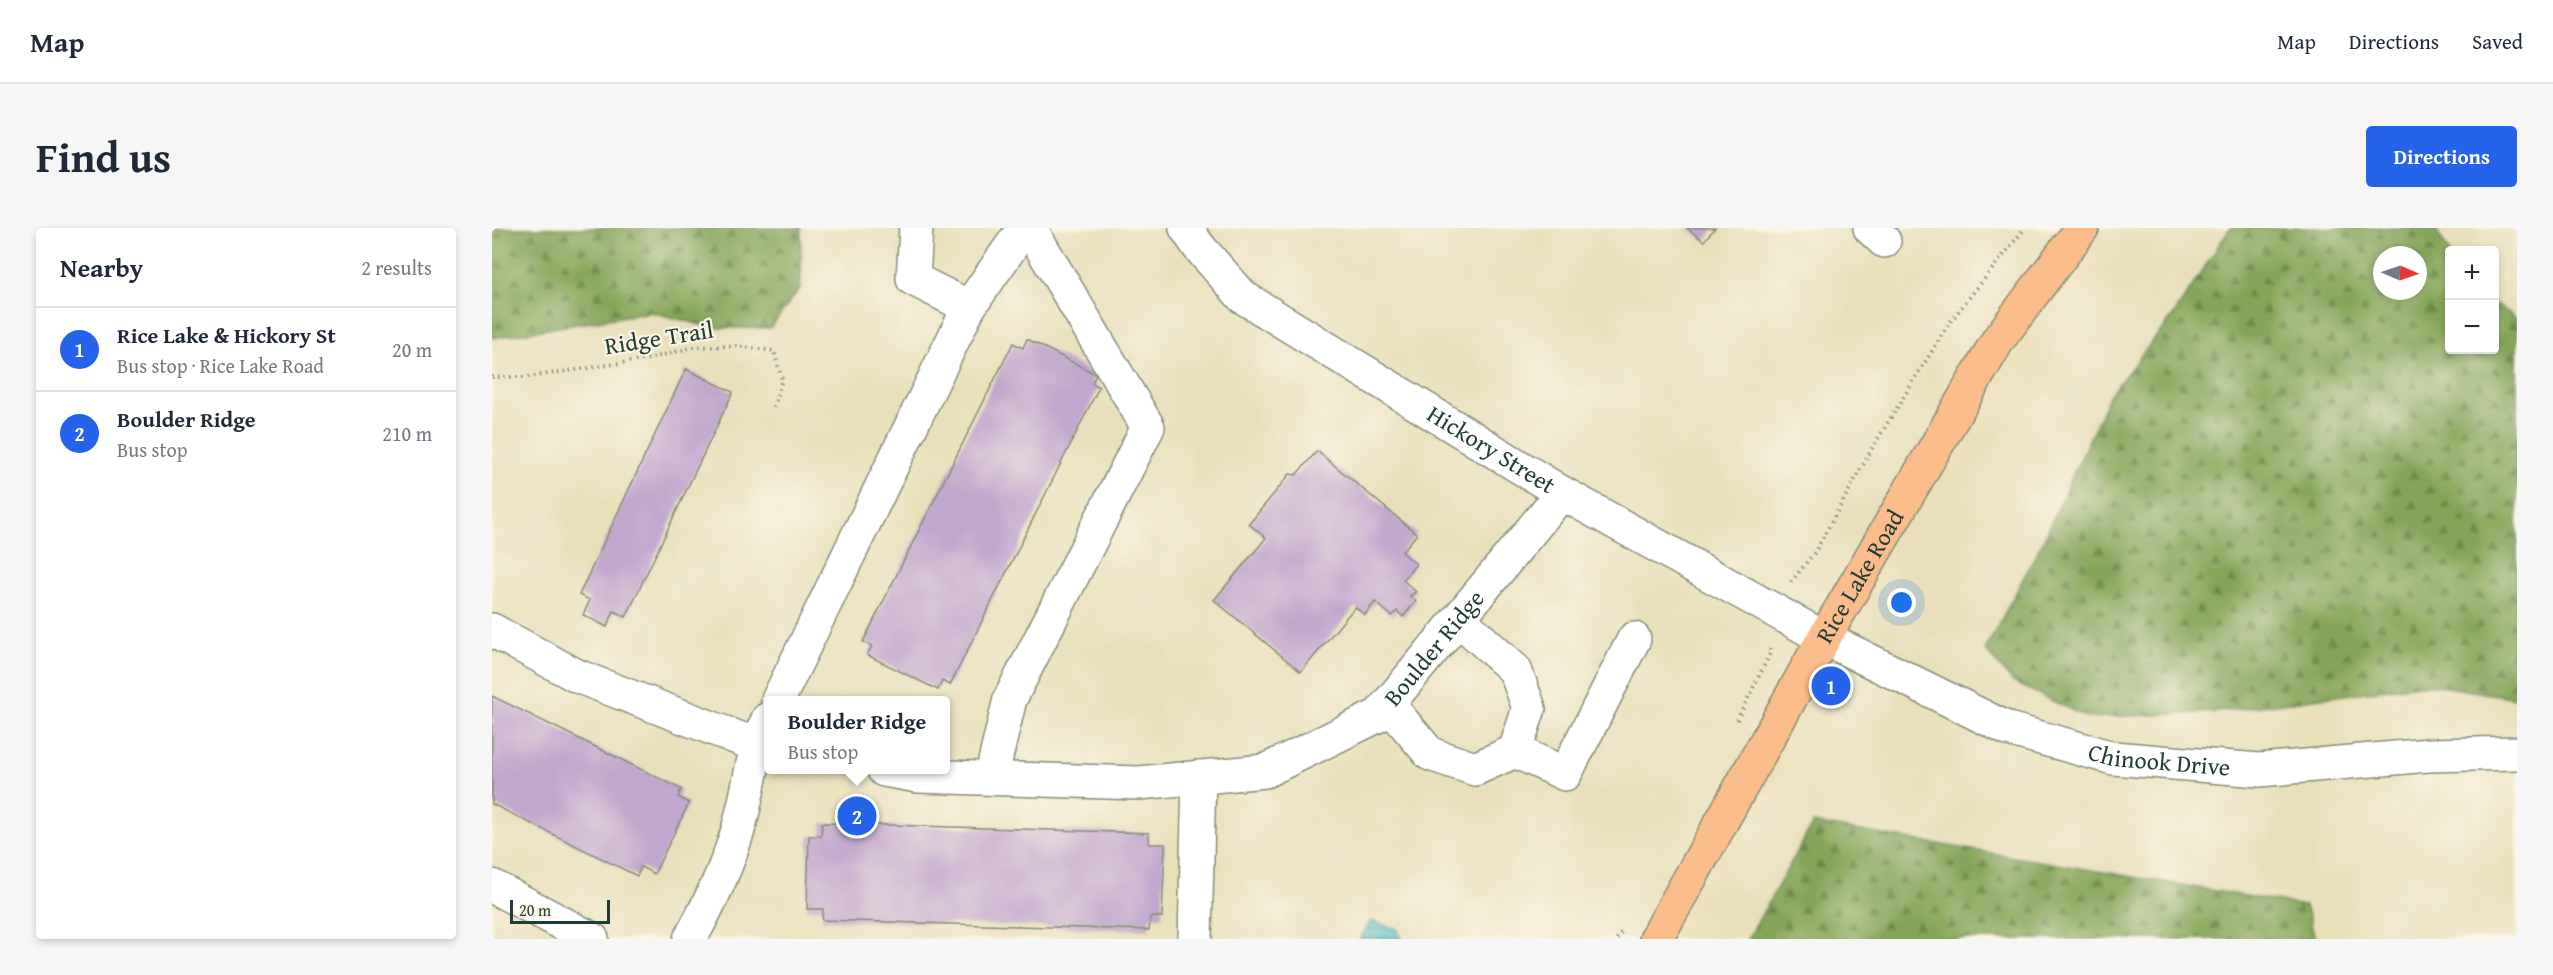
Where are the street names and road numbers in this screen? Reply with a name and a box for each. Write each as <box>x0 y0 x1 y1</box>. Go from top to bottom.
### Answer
street label: Ridge Trail <box>602 312 716 363</box>
street label: Hickory Street <box>1421 396 1563 502</box>
street label: Rice Lake Road <box>1807 503 1912 649</box>
street label: Boulder Ridge <box>1375 582 1492 713</box>
street label: Chinook Drive <box>2084 734 2232 785</box>

